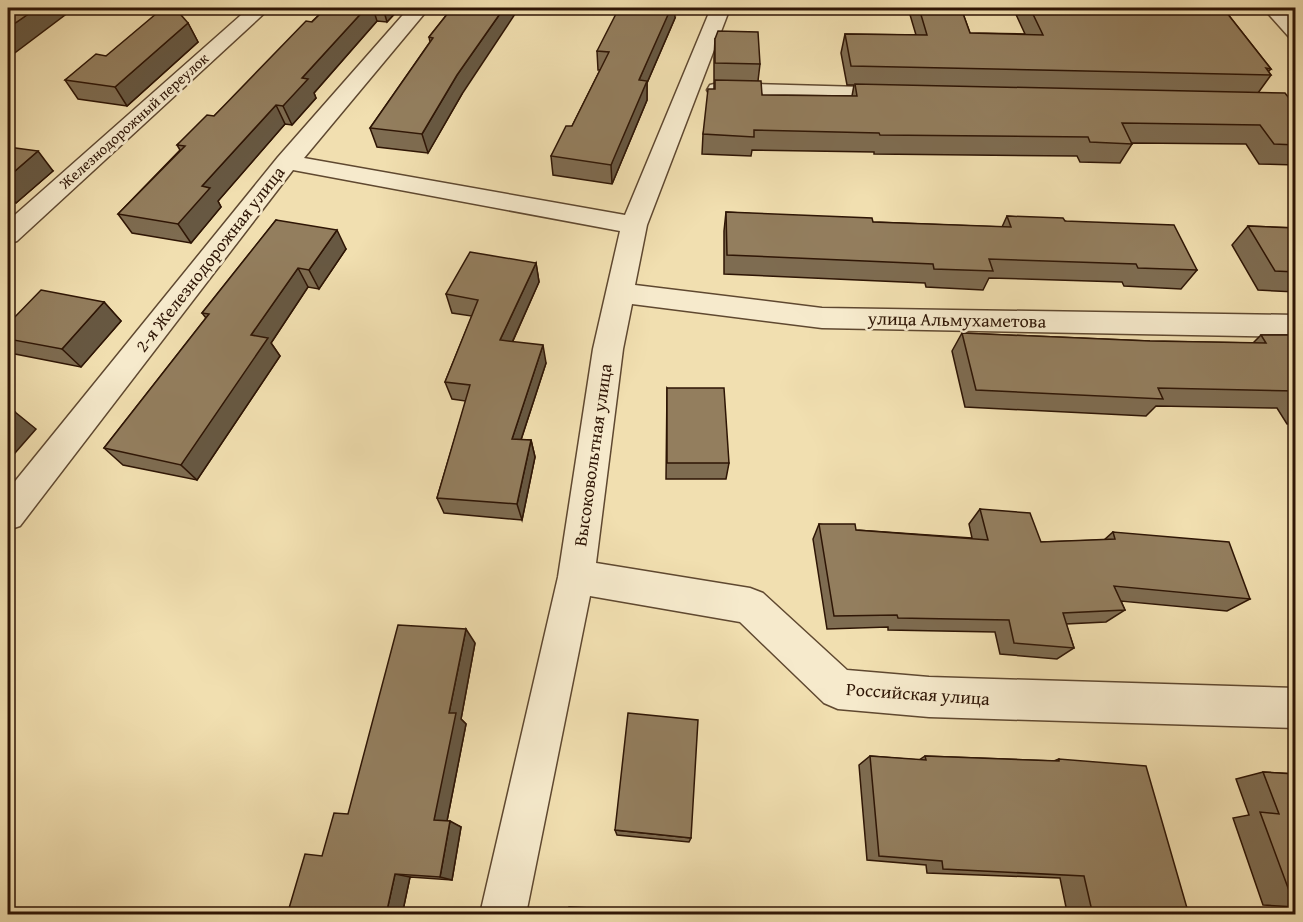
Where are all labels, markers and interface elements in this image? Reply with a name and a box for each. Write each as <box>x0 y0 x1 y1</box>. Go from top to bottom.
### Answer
street label: Железнодорожный переулок <box>54 48 213 194</box>
street label: 2-я Железнодорожная улица <box>128 159 291 358</box>
street label: улица Альмухаметова <box>867 304 1047 335</box>
street label: Высоковольтная улица <box>566 361 619 548</box>
street label: Российская улица <box>845 675 991 712</box>

